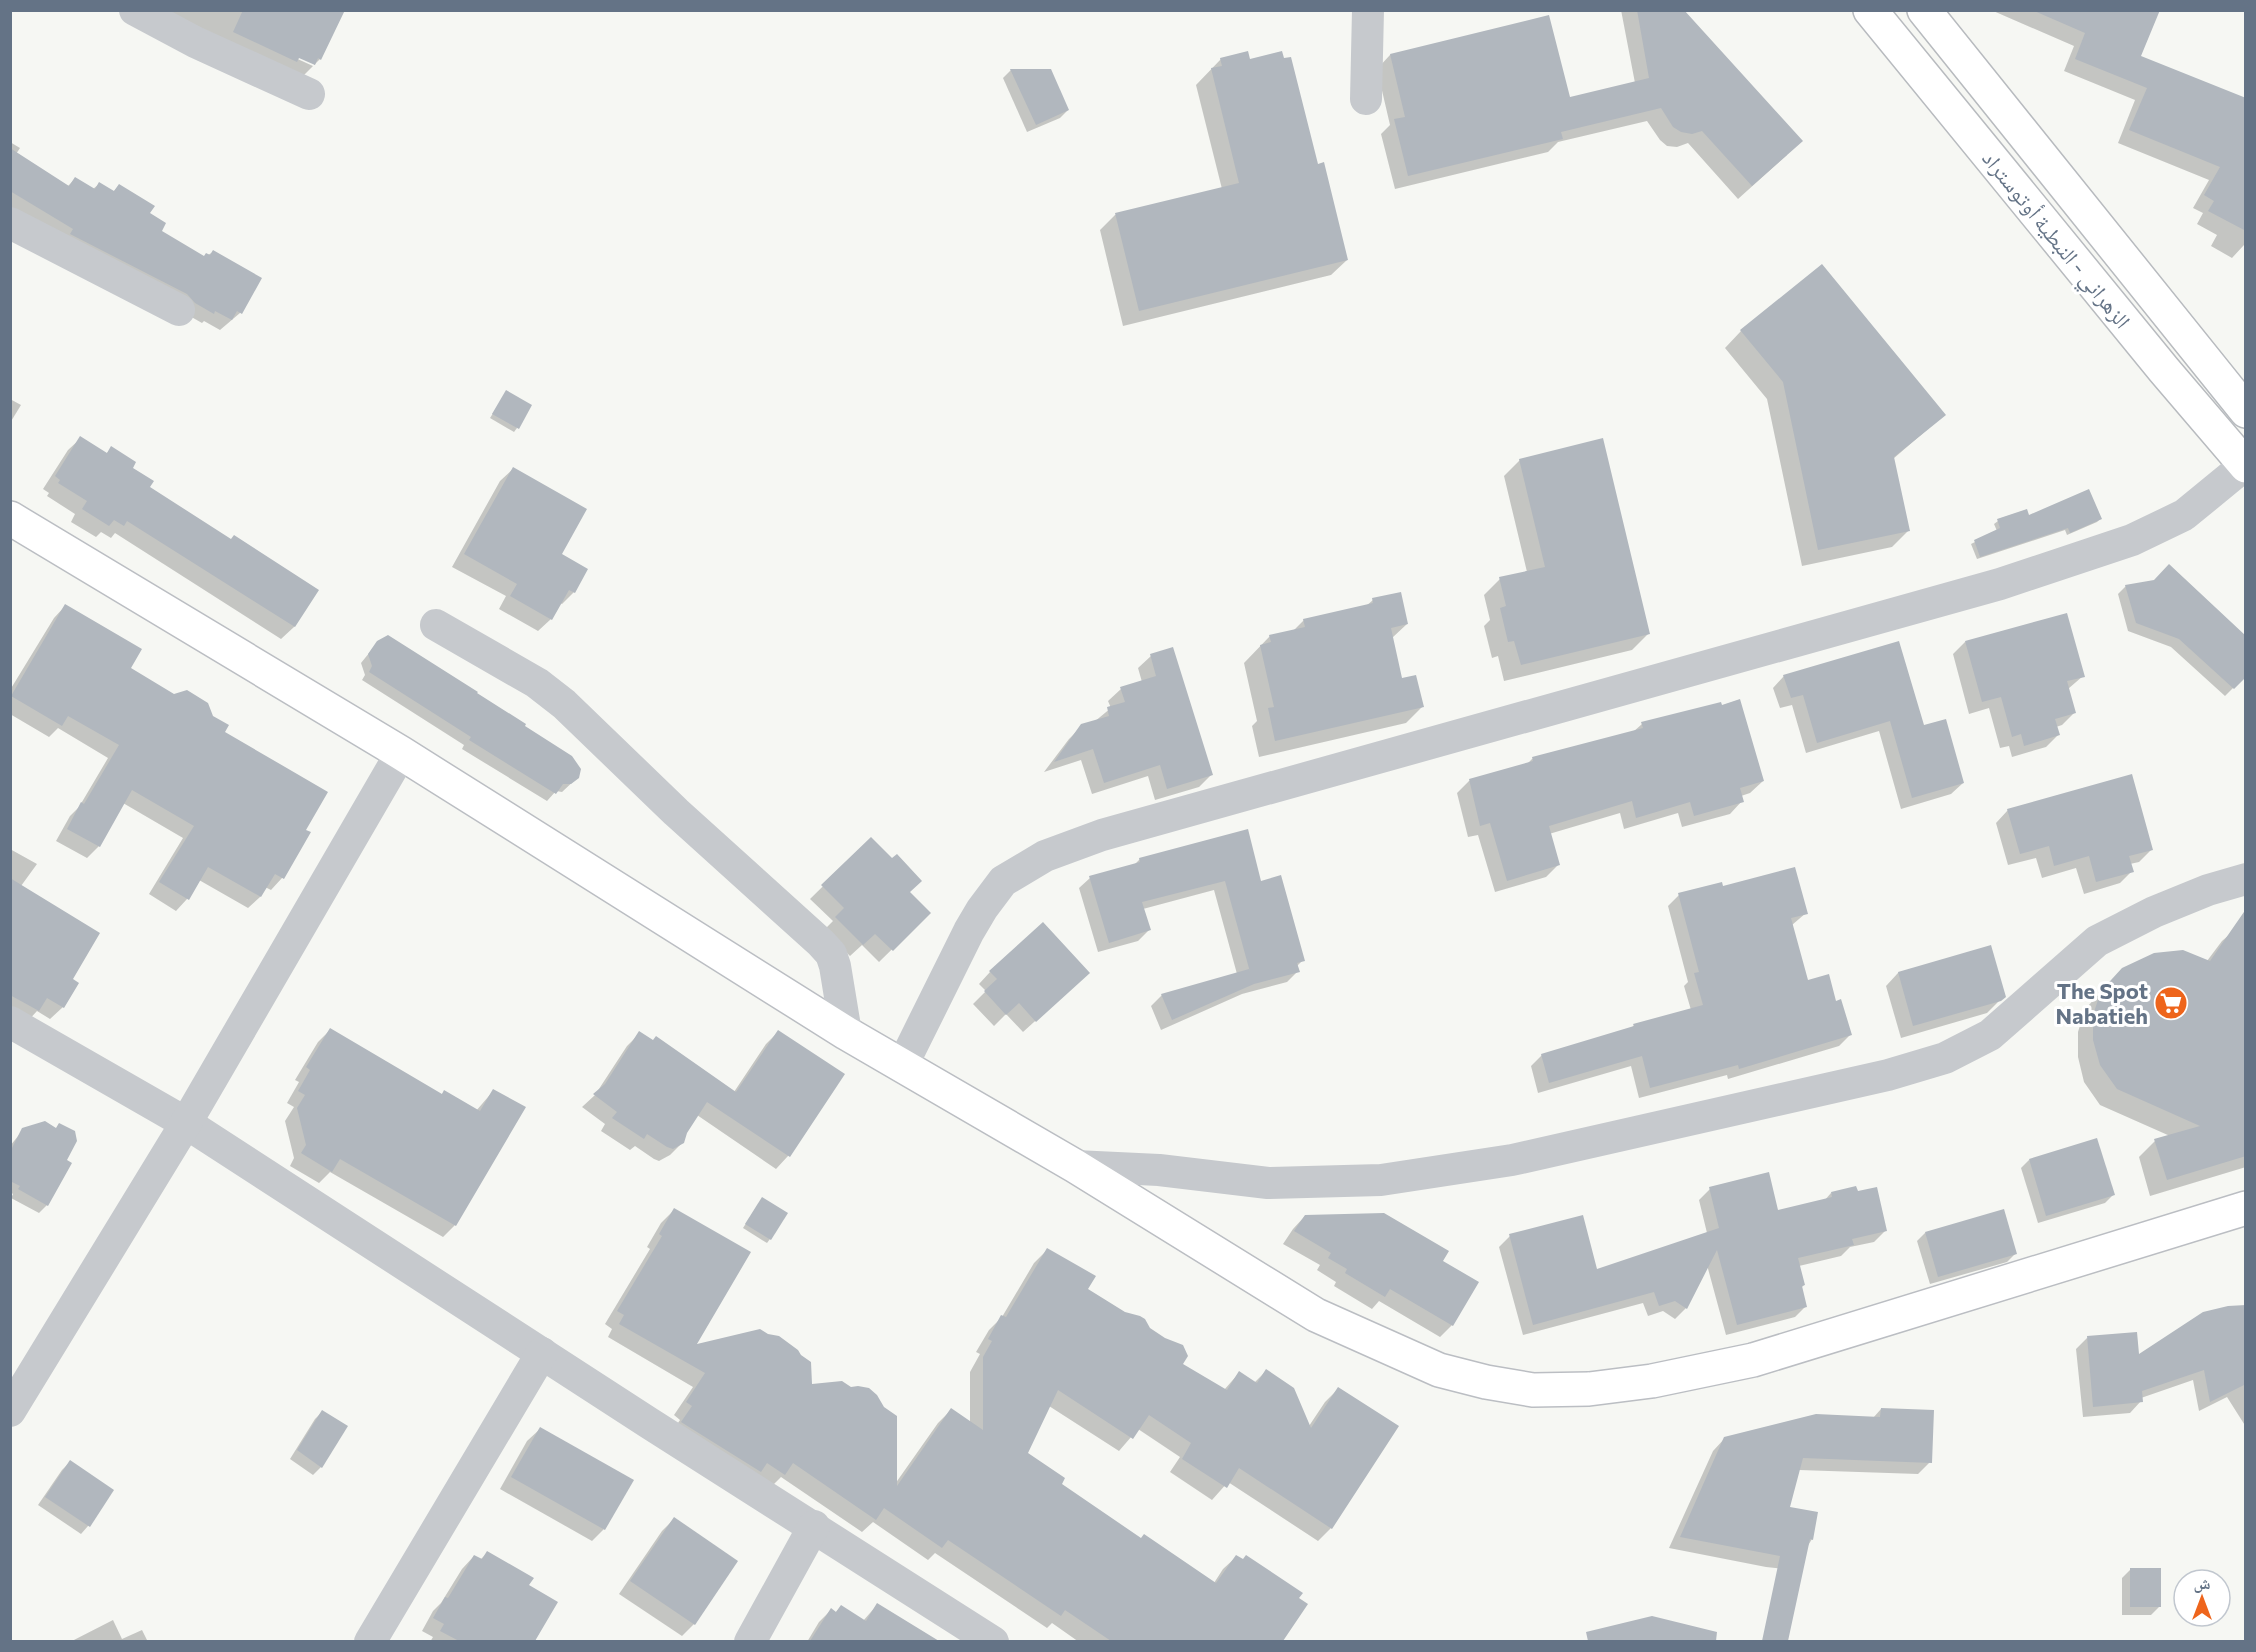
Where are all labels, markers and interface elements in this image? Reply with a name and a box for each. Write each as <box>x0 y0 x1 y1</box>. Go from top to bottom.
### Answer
street label: الزهراني - النبطية أوتوستراد <box>1974 145 2137 336</box>
place label: The Spot Nabatieh <box>2056 977 2148 1029</box>
supermarket icon: The Spot Nabatieh <box>2153 985 2189 1021</box>
north arrow <box>2172 1568 2232 1628</box>
text: ش <box>2194 1573 2211 1593</box>

